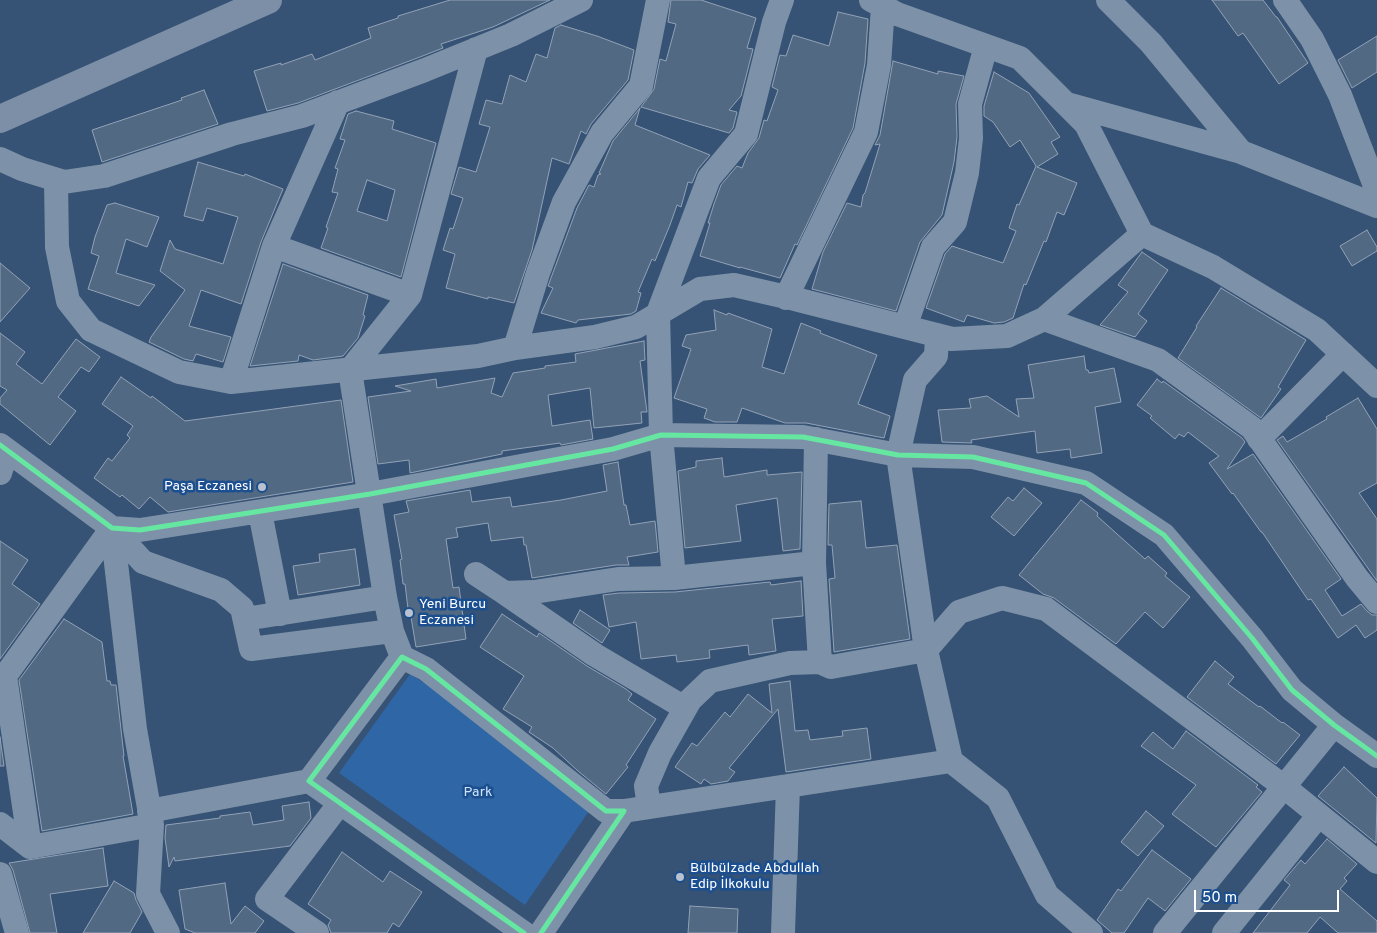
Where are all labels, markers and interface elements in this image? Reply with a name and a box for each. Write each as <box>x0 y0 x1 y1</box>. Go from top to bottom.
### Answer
place label: Paşa Eczanesi <box>164 479 252 495</box>
marker: Paşa Eczanesi <box>256 481 268 493</box>
place label: Yeni Burcu Eczanesi <box>419 597 486 630</box>
marker: Yeni Burcu Eczanesi <box>403 607 415 619</box>
park label: Park <box>464 785 492 801</box>
place label: Bülbülzade Abdullah Edip İlkokulu <box>690 861 819 894</box>
marker: Bülbülzade Abdullah Edip İlkokulu <box>674 871 686 883</box>
scale bar <box>1197 880 1342 912</box>
text: 50 m <box>1202 889 1237 908</box>

